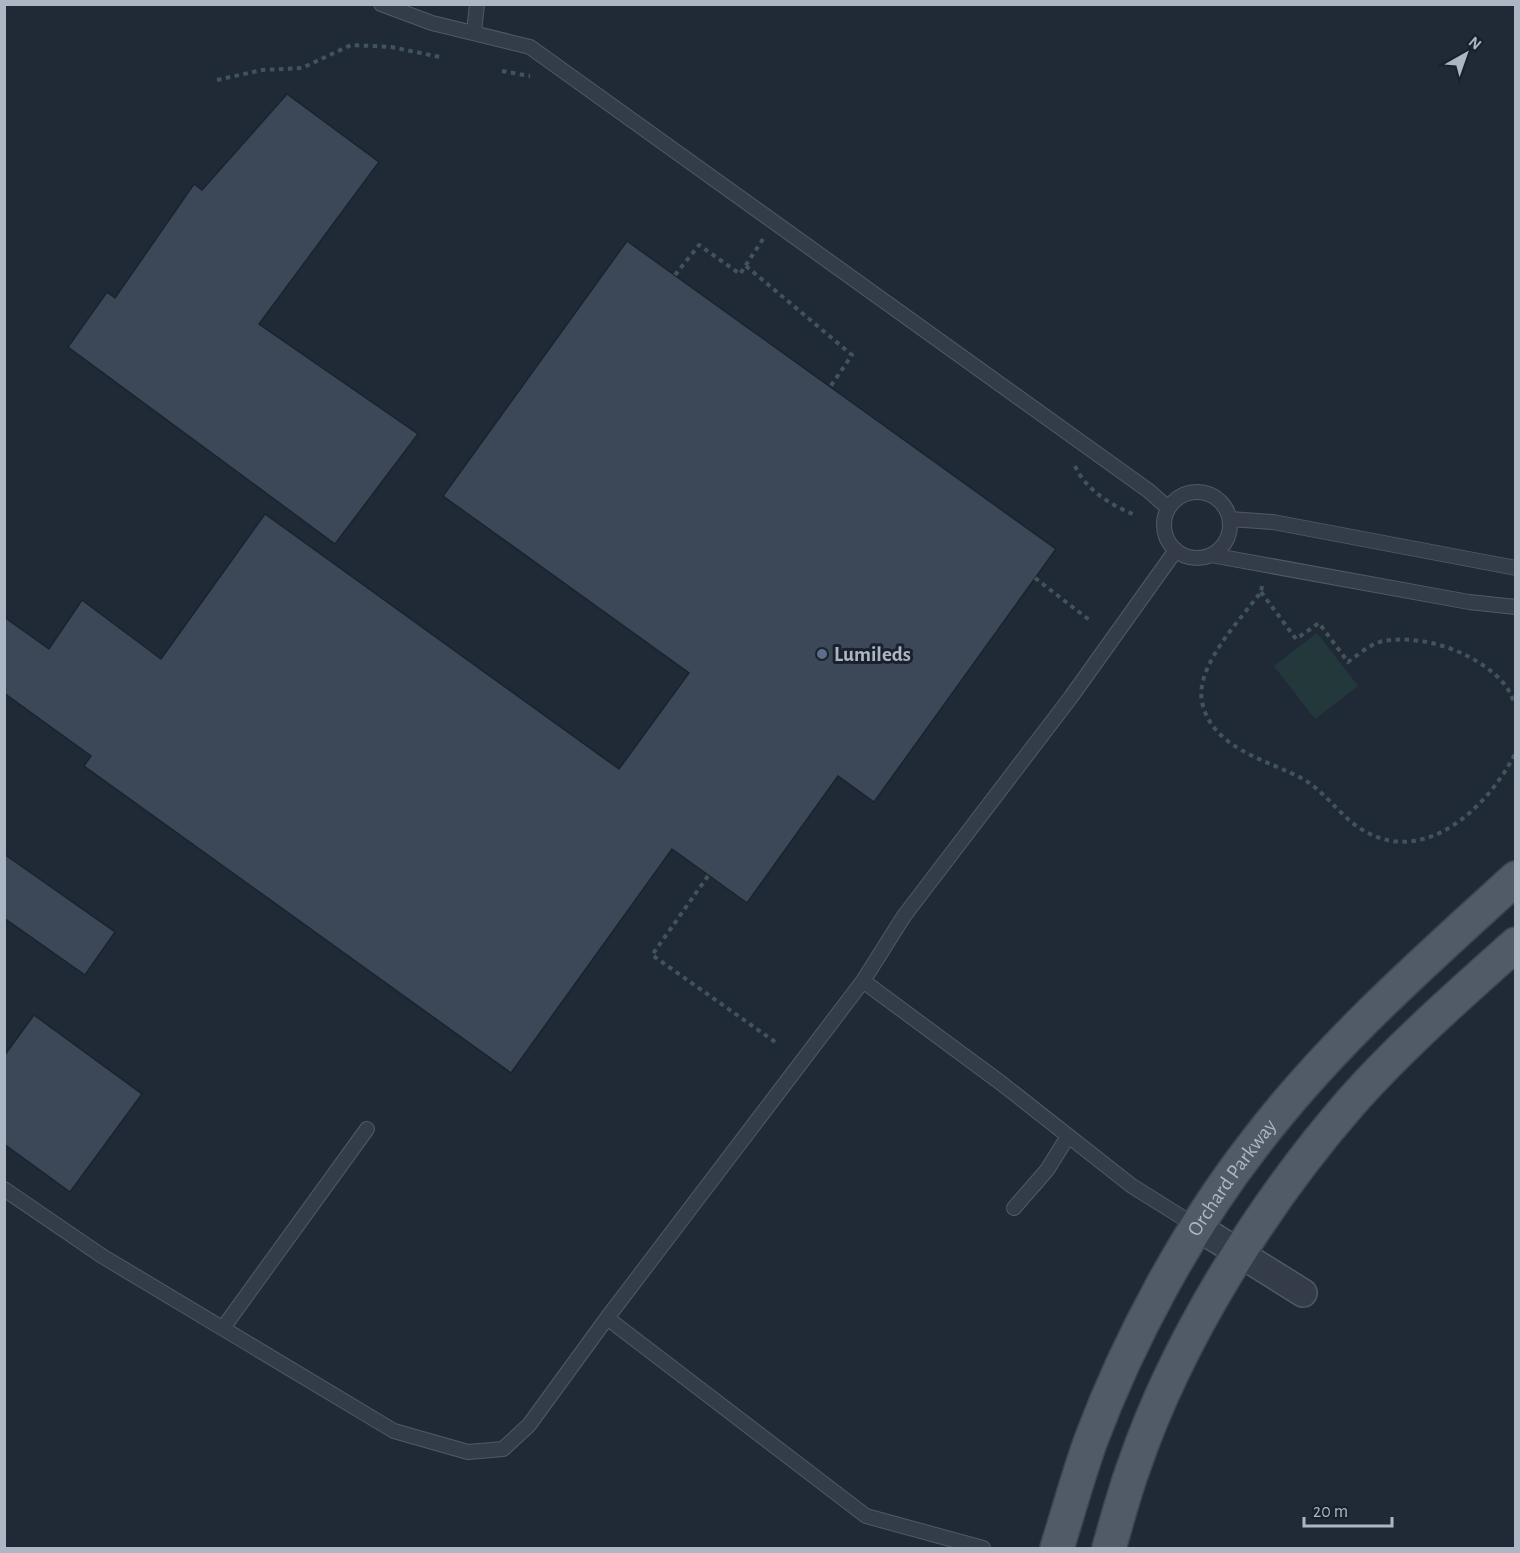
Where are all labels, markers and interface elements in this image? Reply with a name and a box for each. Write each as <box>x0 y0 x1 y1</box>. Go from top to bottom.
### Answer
north arrow <box>1436 24 1496 84</box>
text: N <box>1466 34 1484 53</box>
place label: Lumileds <box>834 644 911 665</box>
marker: Lumileds <box>815 647 829 661</box>
street label: Orchard Parkway <box>1184 1115 1281 1240</box>
scale bar <box>1304 1490 1392 1528</box>
text: 20 m <box>1313 1503 1348 1521</box>

